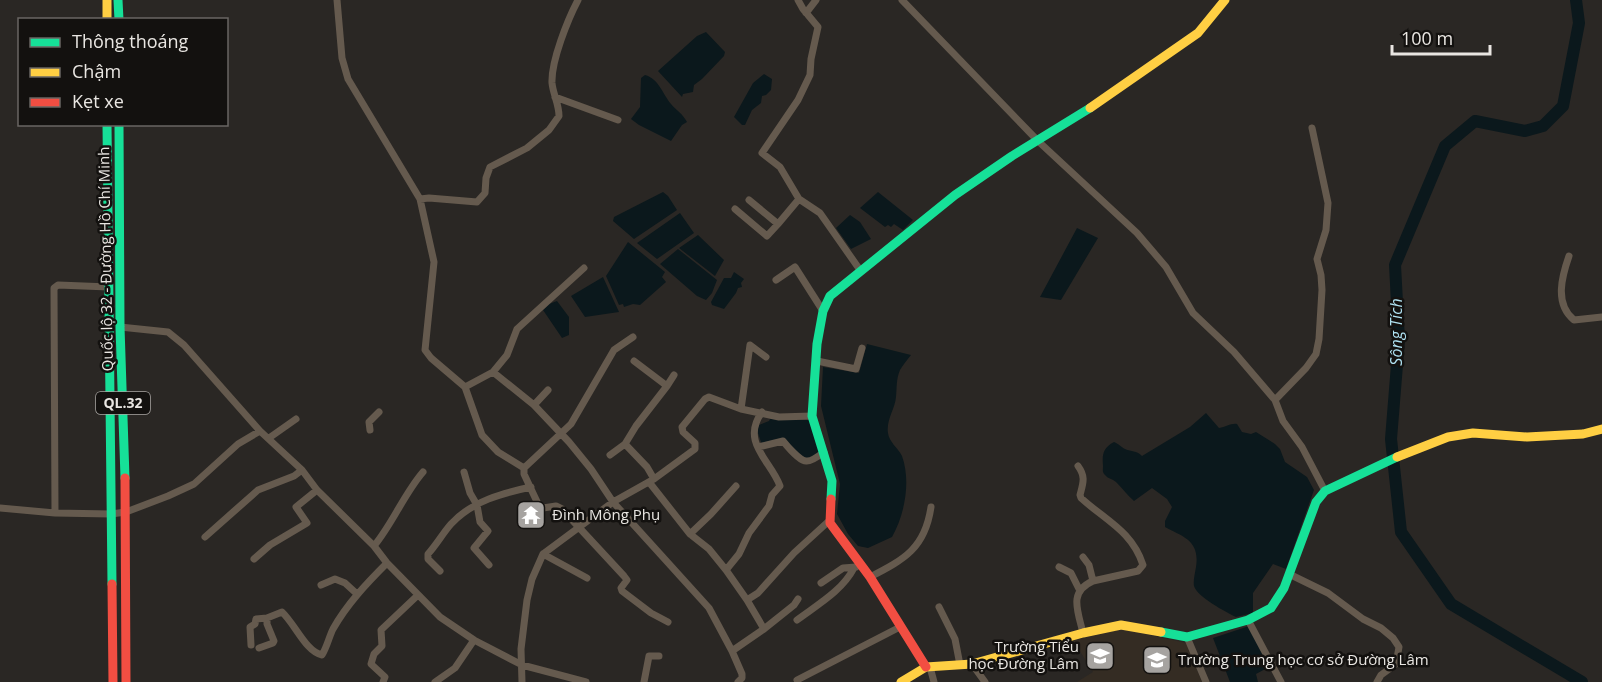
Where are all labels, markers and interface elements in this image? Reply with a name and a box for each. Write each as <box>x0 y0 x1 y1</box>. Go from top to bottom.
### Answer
legend <box>18 18 228 126</box>
scale bar <box>1392 18 1490 56</box>
text: 100 m <box>1401 26 1453 50</box>
text: Thông thoáng <box>72 29 189 53</box>
text: Chậm <box>72 59 121 83</box>
text: Kẹt xe <box>72 89 124 113</box>
street label: Quốc lộ 32 - Đường Hồ Chí Minh <box>93 147 117 372</box>
water label: Sông Tích <box>1385 298 1407 366</box>
road number: QL.32 <box>96 392 150 414</box>
temple icon: Đình Mông Phụ <box>515 499 547 531</box>
place label: Đình Mông Phụ <box>552 504 660 524</box>
place label: Trường Tiểu học Đường Lâm <box>968 636 1079 673</box>
school or university icon: Trường Tiểu học Đường Lâm <box>1084 640 1116 672</box>
school or university icon: Trường Trung học cơ sở Đường Lâm <box>1141 644 1173 676</box>
place label: Trường Trung học cơ sở Đường Lâm <box>1178 649 1429 669</box>

